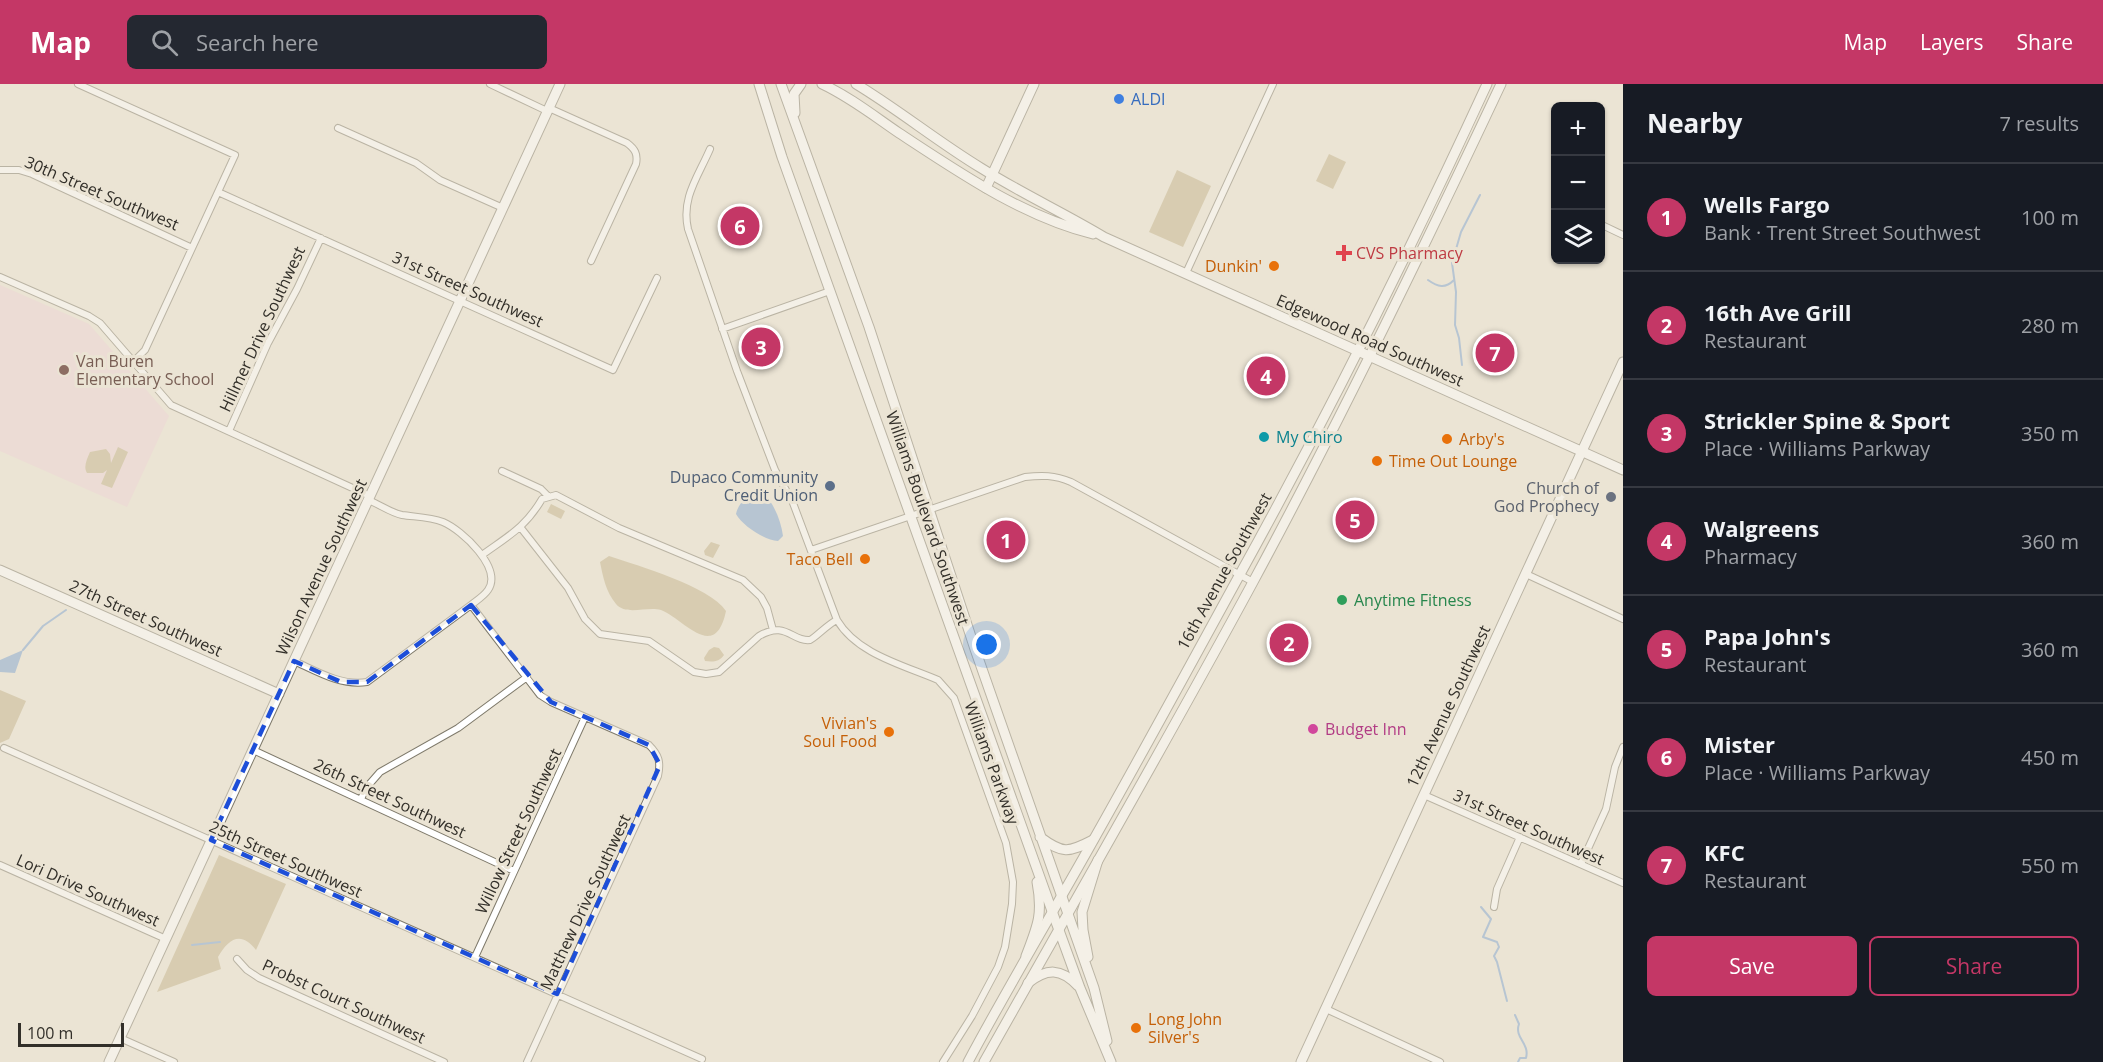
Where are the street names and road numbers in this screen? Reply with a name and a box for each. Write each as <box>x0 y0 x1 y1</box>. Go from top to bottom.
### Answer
street label: 30th Street Southwest <box>22 151 183 236</box>
street label: Hillmer Drive Southwest <box>214 242 310 415</box>
street label: 31st Street Southwest <box>389 246 547 332</box>
street label: Edgewood Road Southwest <box>1273 289 1467 391</box>
street label: Williams Boulevard Southwest <box>881 408 975 628</box>
street label: Wilson Avenue Southwest <box>270 475 372 659</box>
street label: 16th Avenue Southwest <box>1172 488 1276 653</box>
street label: 27th Street Southwest <box>66 574 226 662</box>
street label: 12th Avenue Southwest <box>1401 621 1495 791</box>
street label: Williams Parkway <box>960 699 1025 828</box>
street label: Willow Street Southwest <box>470 744 566 917</box>
street label: 26th Street Southwest <box>310 753 470 843</box>
street label: 31st Street Southwest <box>1450 784 1608 870</box>
street label: Matthew Drive Southwest <box>535 810 636 994</box>
street label: 25th Street Southwest <box>206 815 366 903</box>
street label: Lori Drive Southwest <box>13 849 163 932</box>
street label: Probst Court Southwest <box>259 954 429 1049</box>

